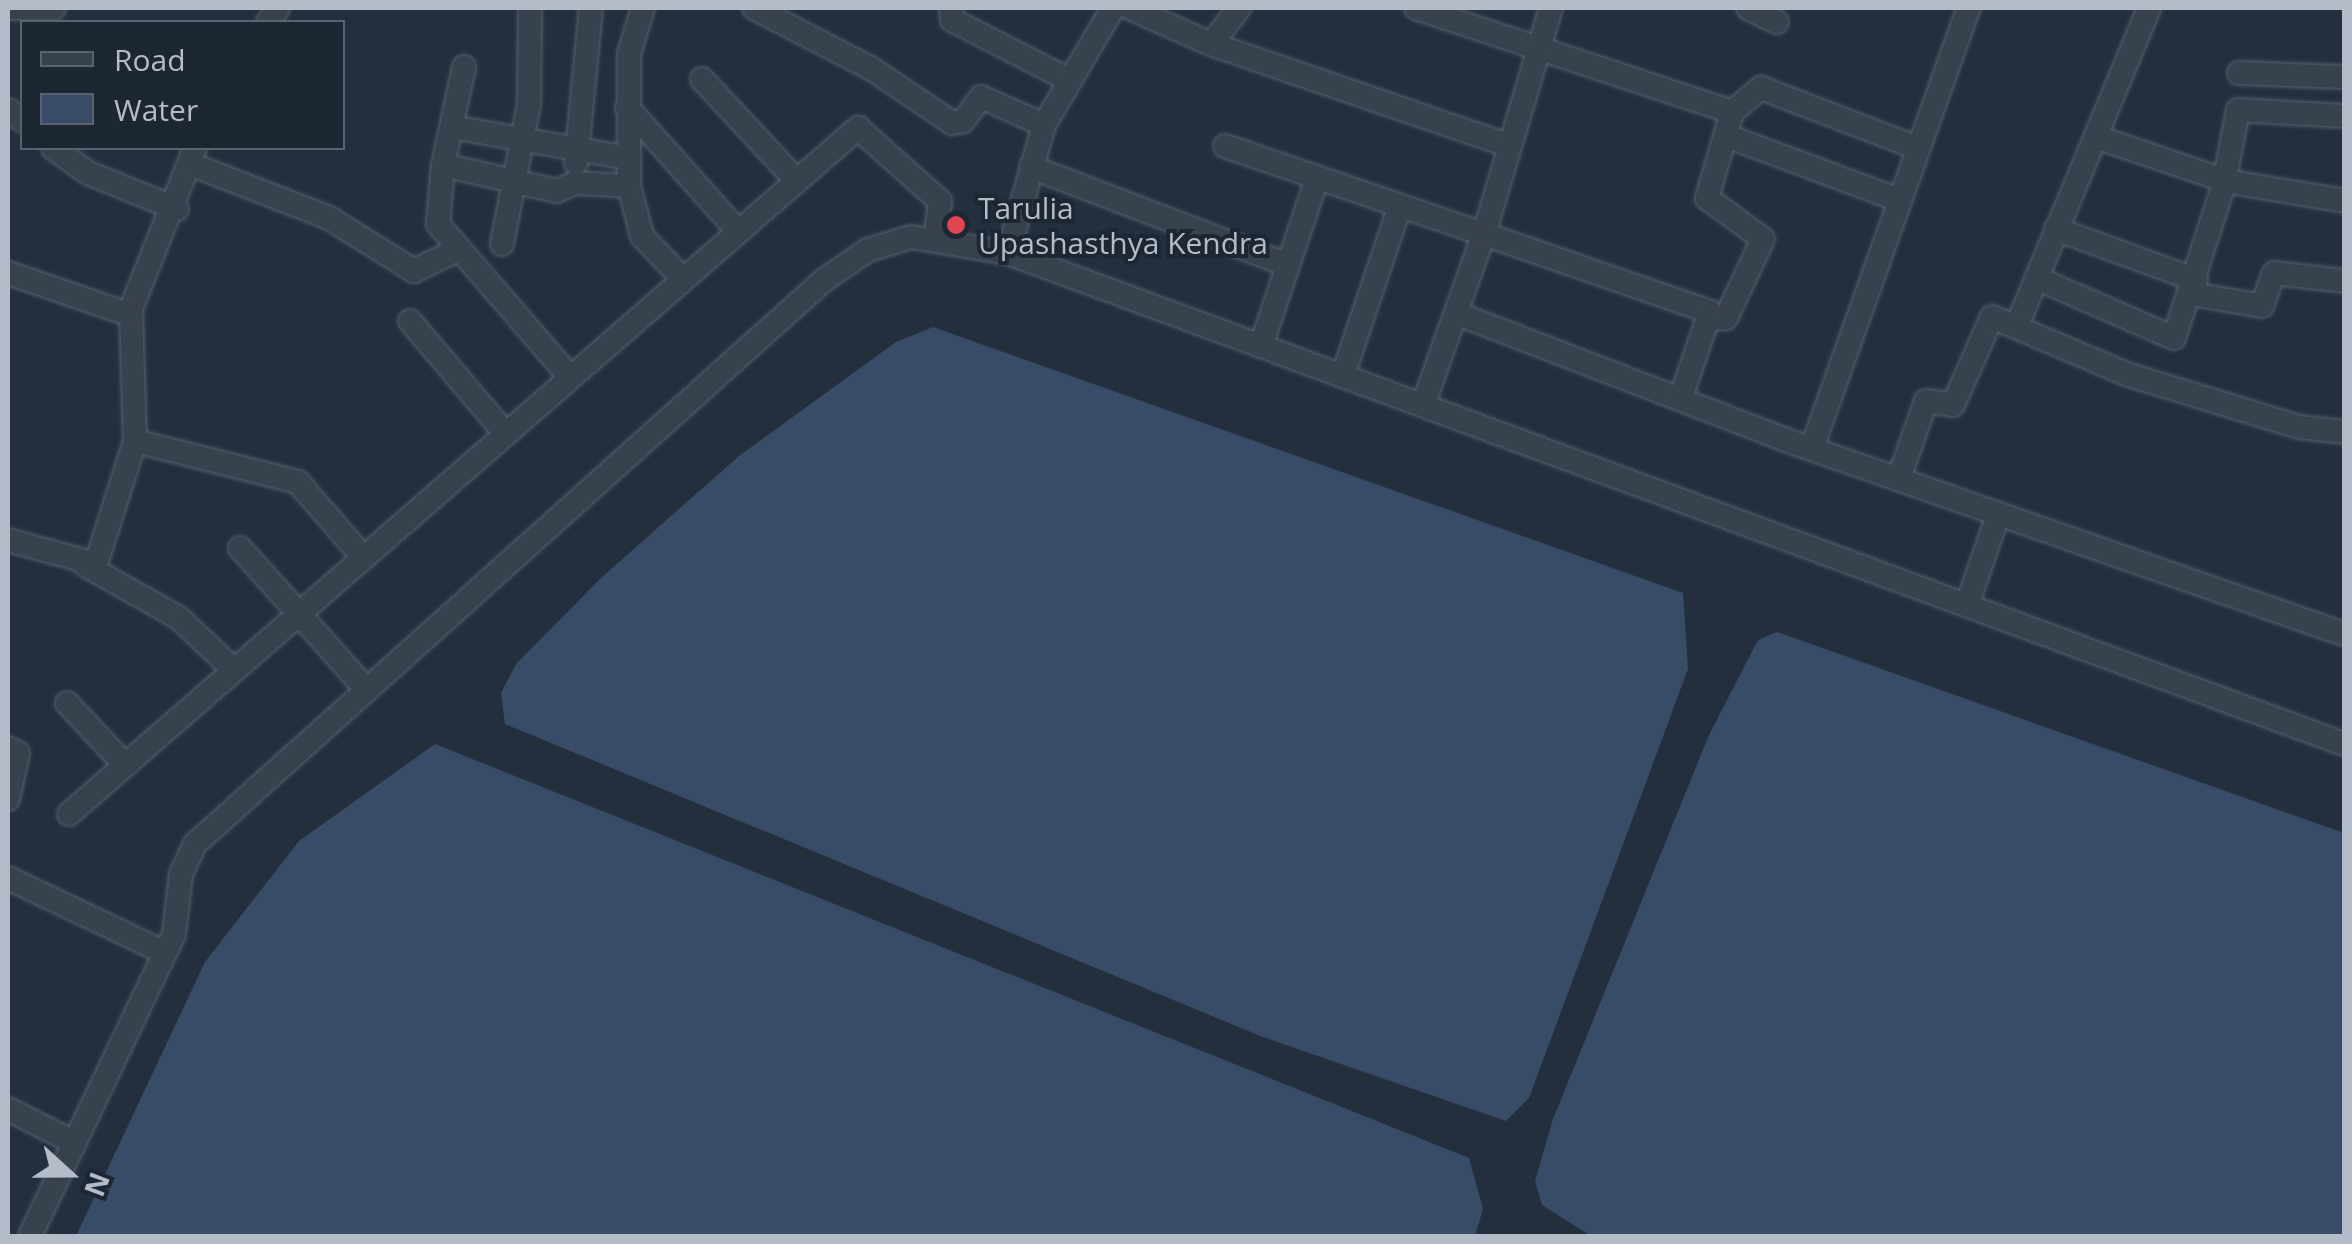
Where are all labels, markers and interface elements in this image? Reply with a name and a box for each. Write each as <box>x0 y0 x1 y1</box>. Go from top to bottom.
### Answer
legend <box>20 20 345 150</box>
text: Road <box>114 39 186 80</box>
text: Water <box>114 89 198 130</box>
place label: Tarulia Upashasthya Kendra <box>978 190 1268 260</box>
marker: Tarulia Upashasthya Kendra <box>943 212 969 238</box>
north arrow <box>20 1124 120 1224</box>
text: N <box>76 1167 120 1202</box>

